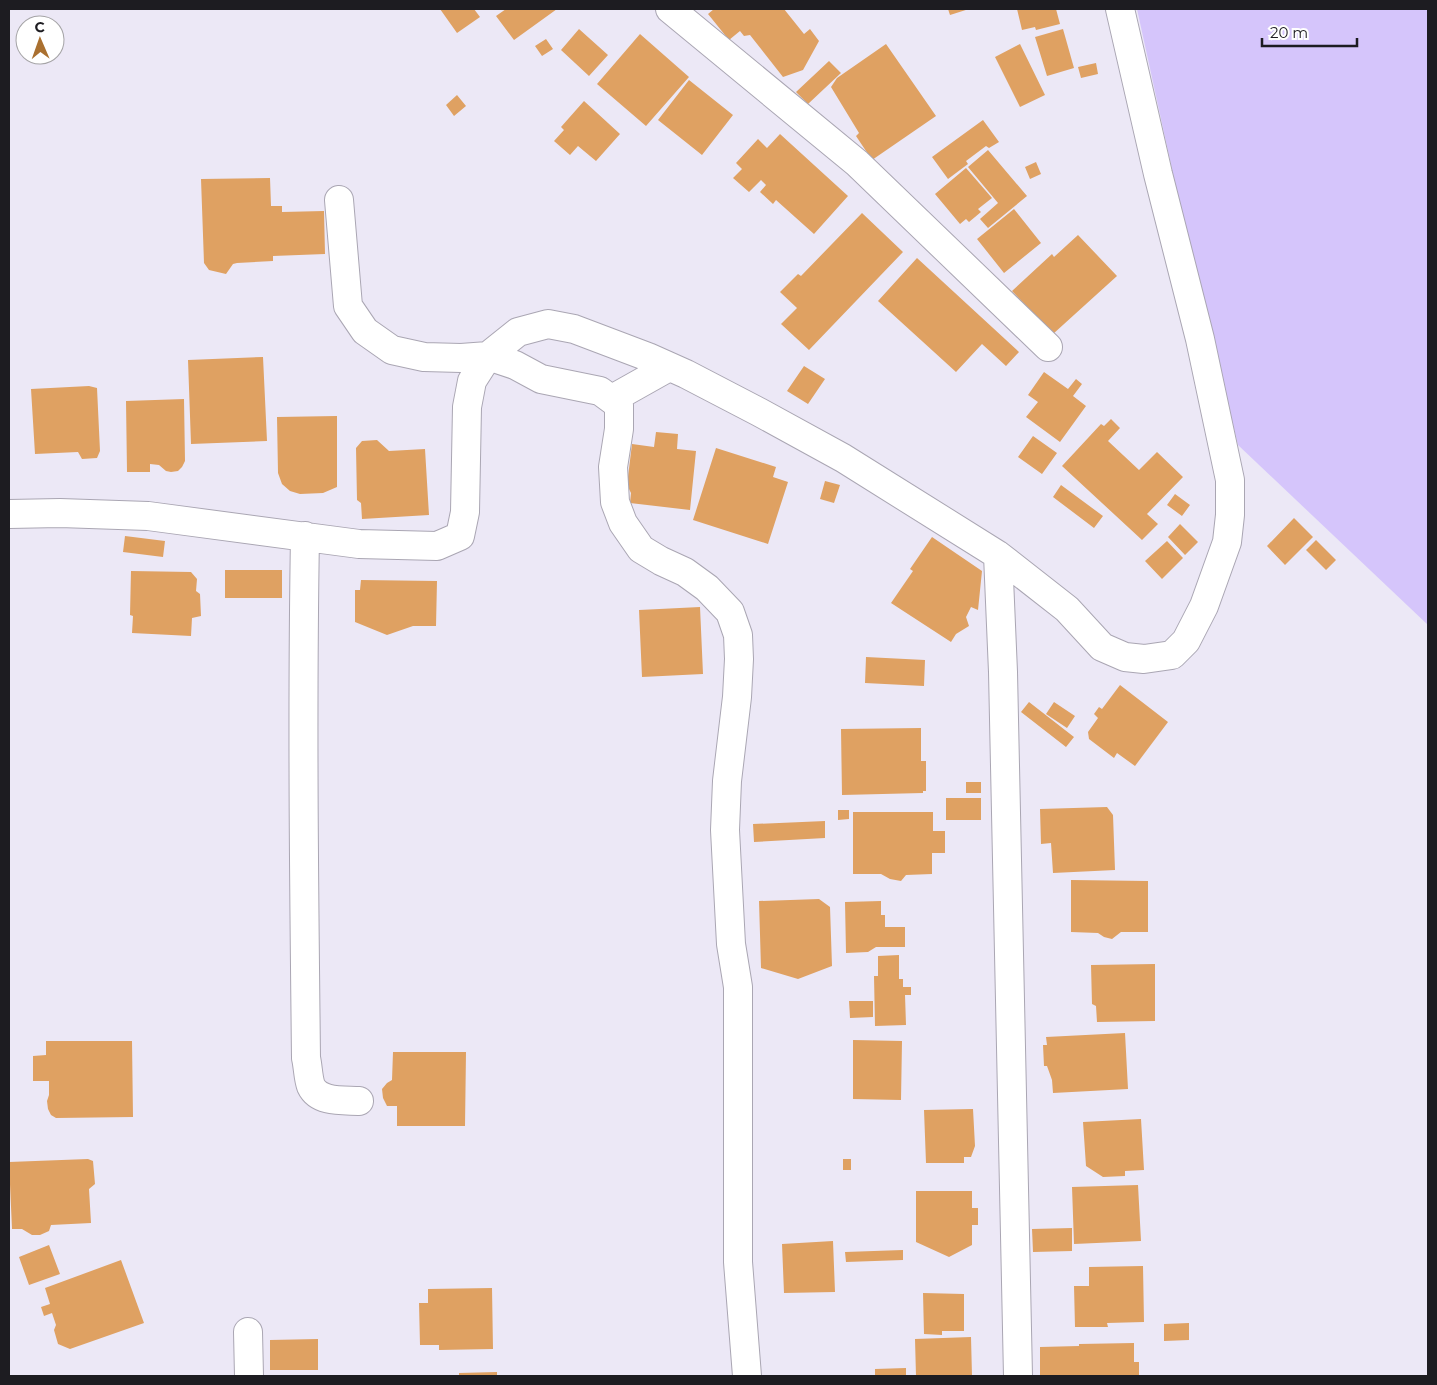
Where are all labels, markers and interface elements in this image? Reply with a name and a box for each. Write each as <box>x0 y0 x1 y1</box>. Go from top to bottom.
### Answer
north arrow <box>15 15 65 65</box>
scale bar <box>1262 15 1357 47</box>
text: С <box>34 18 45 36</box>
text: 20 m <box>1270 23 1308 42</box>

